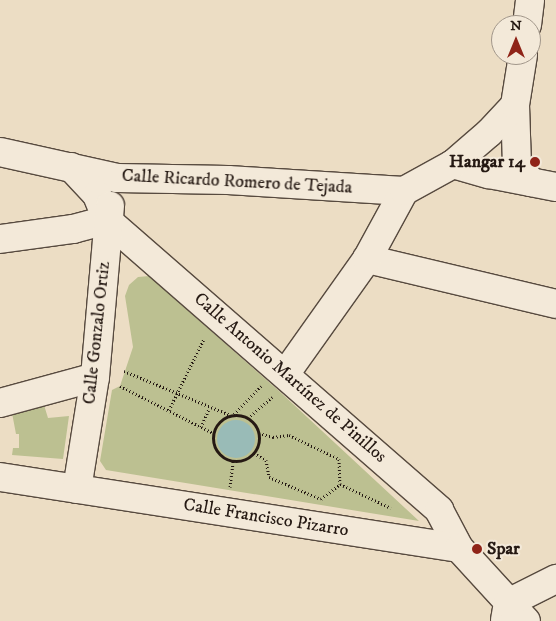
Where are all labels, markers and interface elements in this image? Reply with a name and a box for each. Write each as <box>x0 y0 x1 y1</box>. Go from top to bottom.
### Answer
north arrow <box>491 15 541 65</box>
text: N <box>510 17 522 35</box>
place label: Hangar 14 <box>449 151 525 173</box>
marker: Hangar 14 <box>529 156 541 168</box>
street label: Calle Ricardo Romero de Tejada <box>121 165 353 199</box>
street label: Calle Gonzalo Ortiz <box>79 261 115 405</box>
street label: Calle Antonio Martínez de Pinillos <box>189 288 391 468</box>
street label: Calle Francisco Pizarro <box>182 494 350 542</box>
place label: Spar <box>487 538 520 560</box>
marker: Spar <box>471 543 483 555</box>

